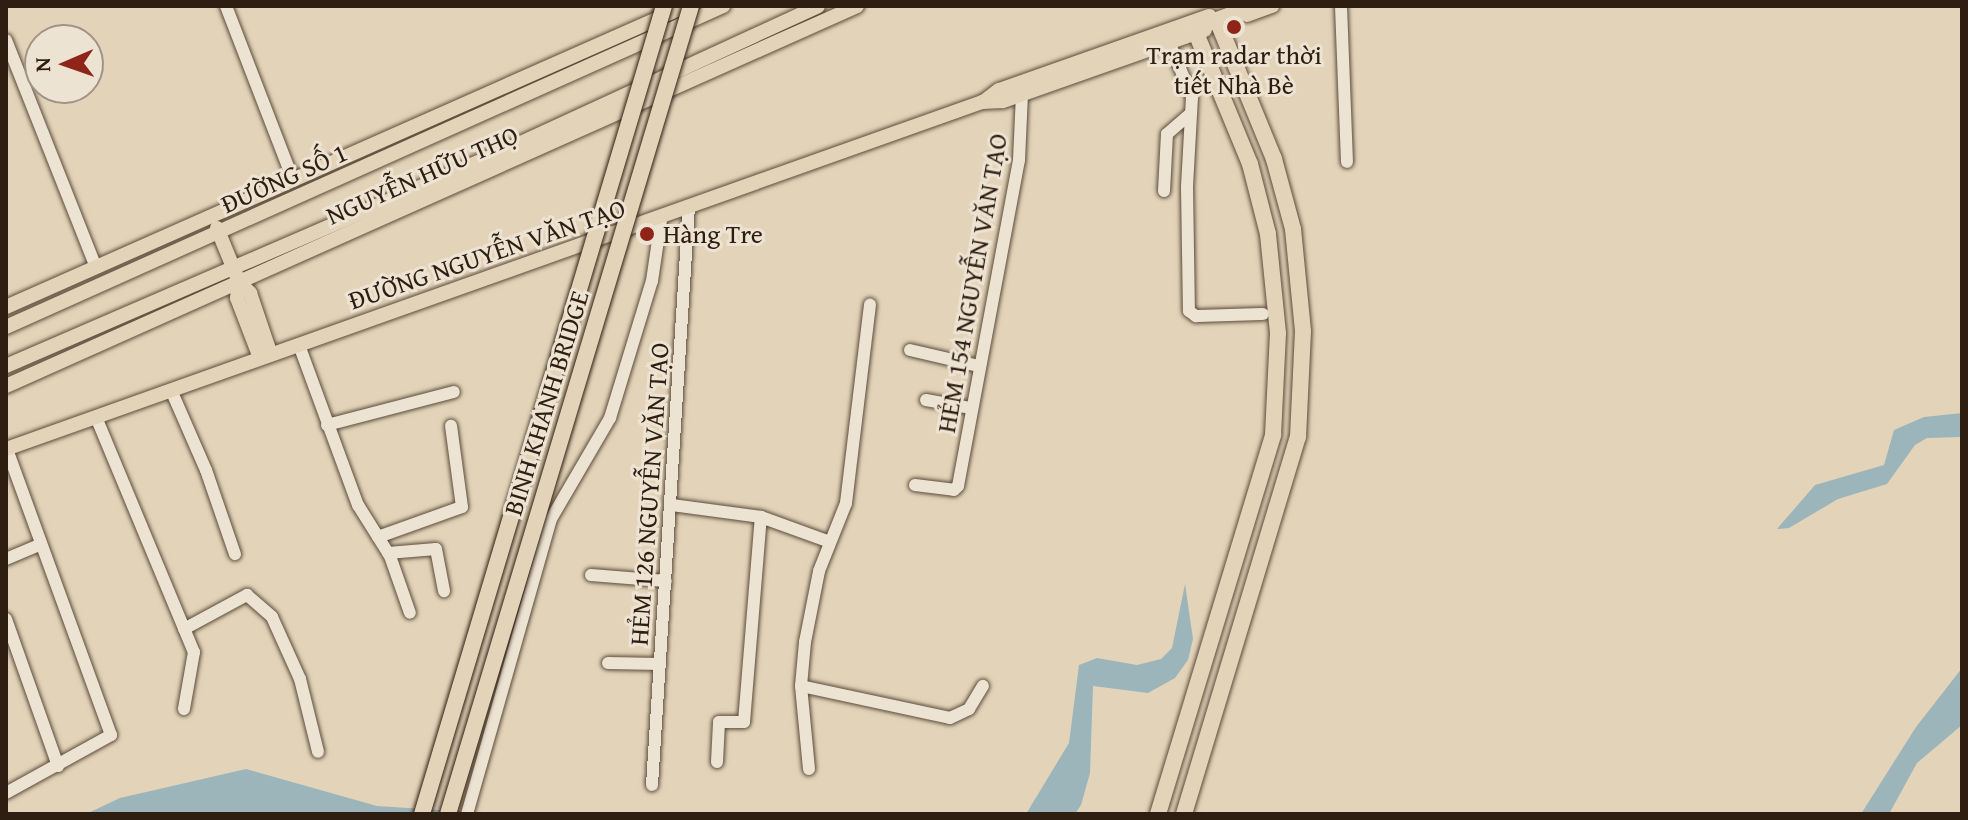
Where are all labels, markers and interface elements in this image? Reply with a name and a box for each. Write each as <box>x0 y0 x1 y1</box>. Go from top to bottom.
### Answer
marker: Trạm radar thời tiết Nhà Bè <box>1225 18 1243 36</box>
north arrow <box>24 24 104 104</box>
place label: Trạm radar thời tiết Nhà Bè <box>1146 39 1322 100</box>
text: N <box>26 57 58 73</box>
street label: NGUYỄN HỮU THỌ <box>321 119 523 231</box>
street label: HẺM 154 NGUYỄN VĂN TẠO <box>930 131 1014 435</box>
street label: ĐƯỜNG SỐ 1 <box>216 136 352 220</box>
street label: ĐƯỜNG NGUYỄN VĂN TẠO <box>345 192 629 316</box>
place label: Hàng Tre <box>663 218 763 250</box>
marker: Hàng Tre <box>638 225 656 243</box>
street label: BINH KHANH BRIDGE <box>497 287 595 519</box>
street label: HẺM 126 NGUYỄN VĂN TẠO <box>623 342 675 646</box>

